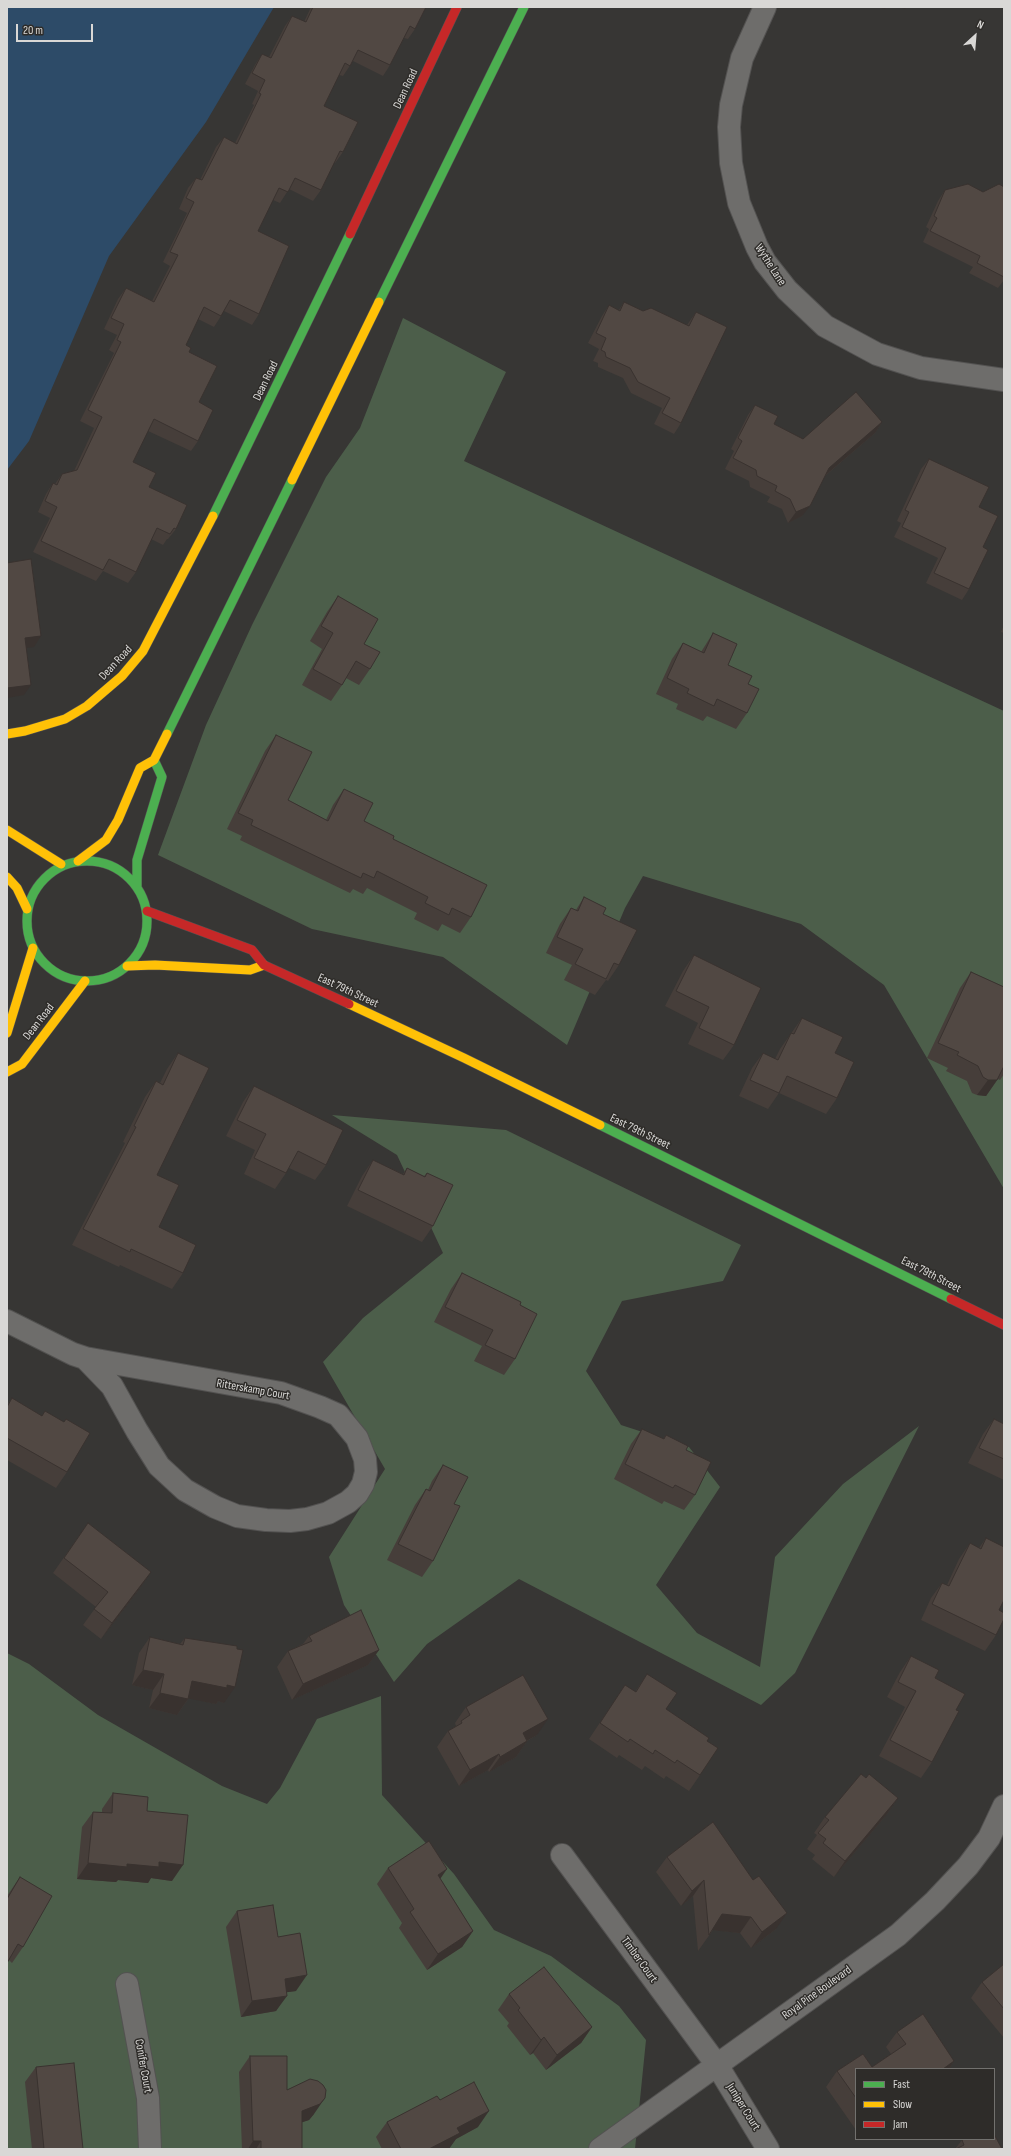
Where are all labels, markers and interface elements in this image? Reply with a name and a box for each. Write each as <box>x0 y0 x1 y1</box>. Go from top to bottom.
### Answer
scale bar <box>18 16 95 42</box>
north arrow <box>955 16 995 56</box>
text: N <box>975 18 986 32</box>
text: 20 m <box>23 23 43 38</box>
street label: Dean Road <box>391 67 421 111</box>
street label: Wythe Lane <box>751 241 789 289</box>
street label: Dean Road <box>250 359 282 403</box>
street label: Dean Road <box>96 643 136 683</box>
street label: East 79th Street <box>315 971 381 1011</box>
street label: Dean Road <box>20 1001 58 1043</box>
street label: East 79th Street <box>607 1111 673 1153</box>
street label: East 79th Street <box>899 1254 963 1296</box>
street label: Ritterskamp Court <box>215 1376 291 1404</box>
street label: Timber Court <box>618 1934 660 1986</box>
street label: Royal Pine Boulevard <box>779 1963 855 2023</box>
street label: Conifer Court <box>131 2038 155 2094</box>
legend <box>855 2068 995 2140</box>
text: Fast <box>893 2077 910 2092</box>
street label: Juniper Court <box>723 2081 763 2133</box>
text: Slow <box>893 2097 912 2112</box>
text: Jam <box>893 2117 908 2132</box>

